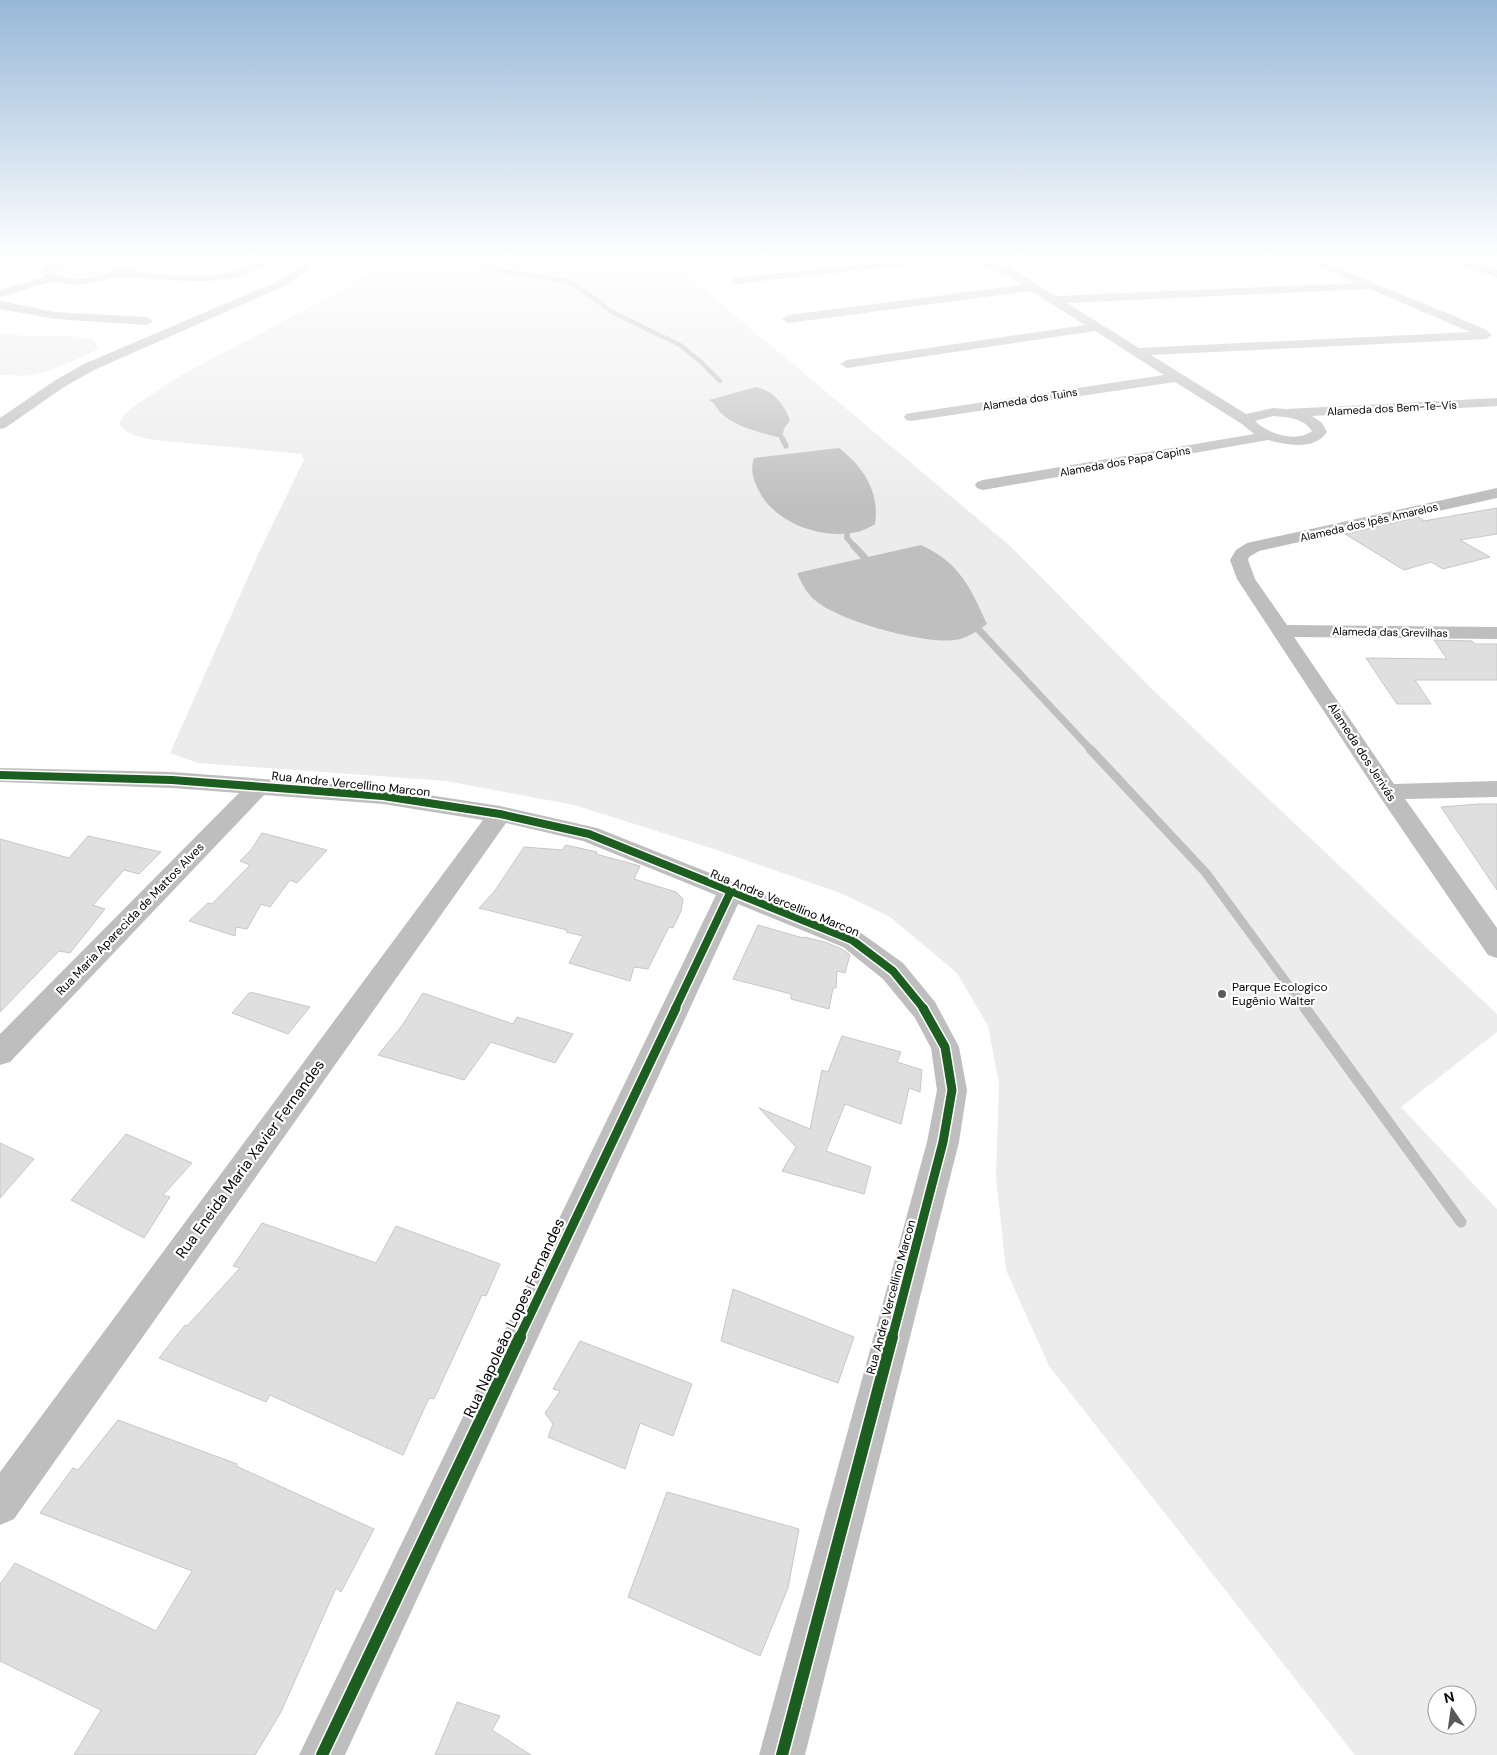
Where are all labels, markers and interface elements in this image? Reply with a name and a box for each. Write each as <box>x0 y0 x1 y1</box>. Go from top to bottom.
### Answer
street label: Alameda dos Tuins <box>982 385 1078 413</box>
street label: Alameda dos Bem-Te-Vis <box>1327 398 1457 418</box>
street label: Alameda dos Papa Capins <box>1058 443 1192 479</box>
street label: Alameda dos Ipês Amarelos <box>1299 499 1439 545</box>
street label: Alameda das Grevilhas <box>1332 624 1448 640</box>
street label: Alameda dos Jerivás <box>1324 700 1400 804</box>
street label: Rua Andre Vercellino Marcon <box>271 768 431 800</box>
street label: Rua Maria Aparecida de Mattos Alves <box>53 839 207 999</box>
street label: Rua Andre Vercellino Marcon <box>708 866 862 940</box>
place label: Parque Ecologico Eugênio Walter <box>1232 979 1328 1009</box>
marker: Parque Ecologico Eugênio Walter <box>1216 988 1228 1000</box>
street label: Rua Eneida Maria Xavier Fernandes <box>171 1056 329 1262</box>
street label: Rua Napoleão Lopes Fernandes <box>459 1215 569 1421</box>
street label: Rua Andre Vercellino Marcon <box>863 1218 919 1376</box>
north arrow <box>1427 1685 1477 1735</box>
text: N <box>1442 1687 1456 1707</box>

